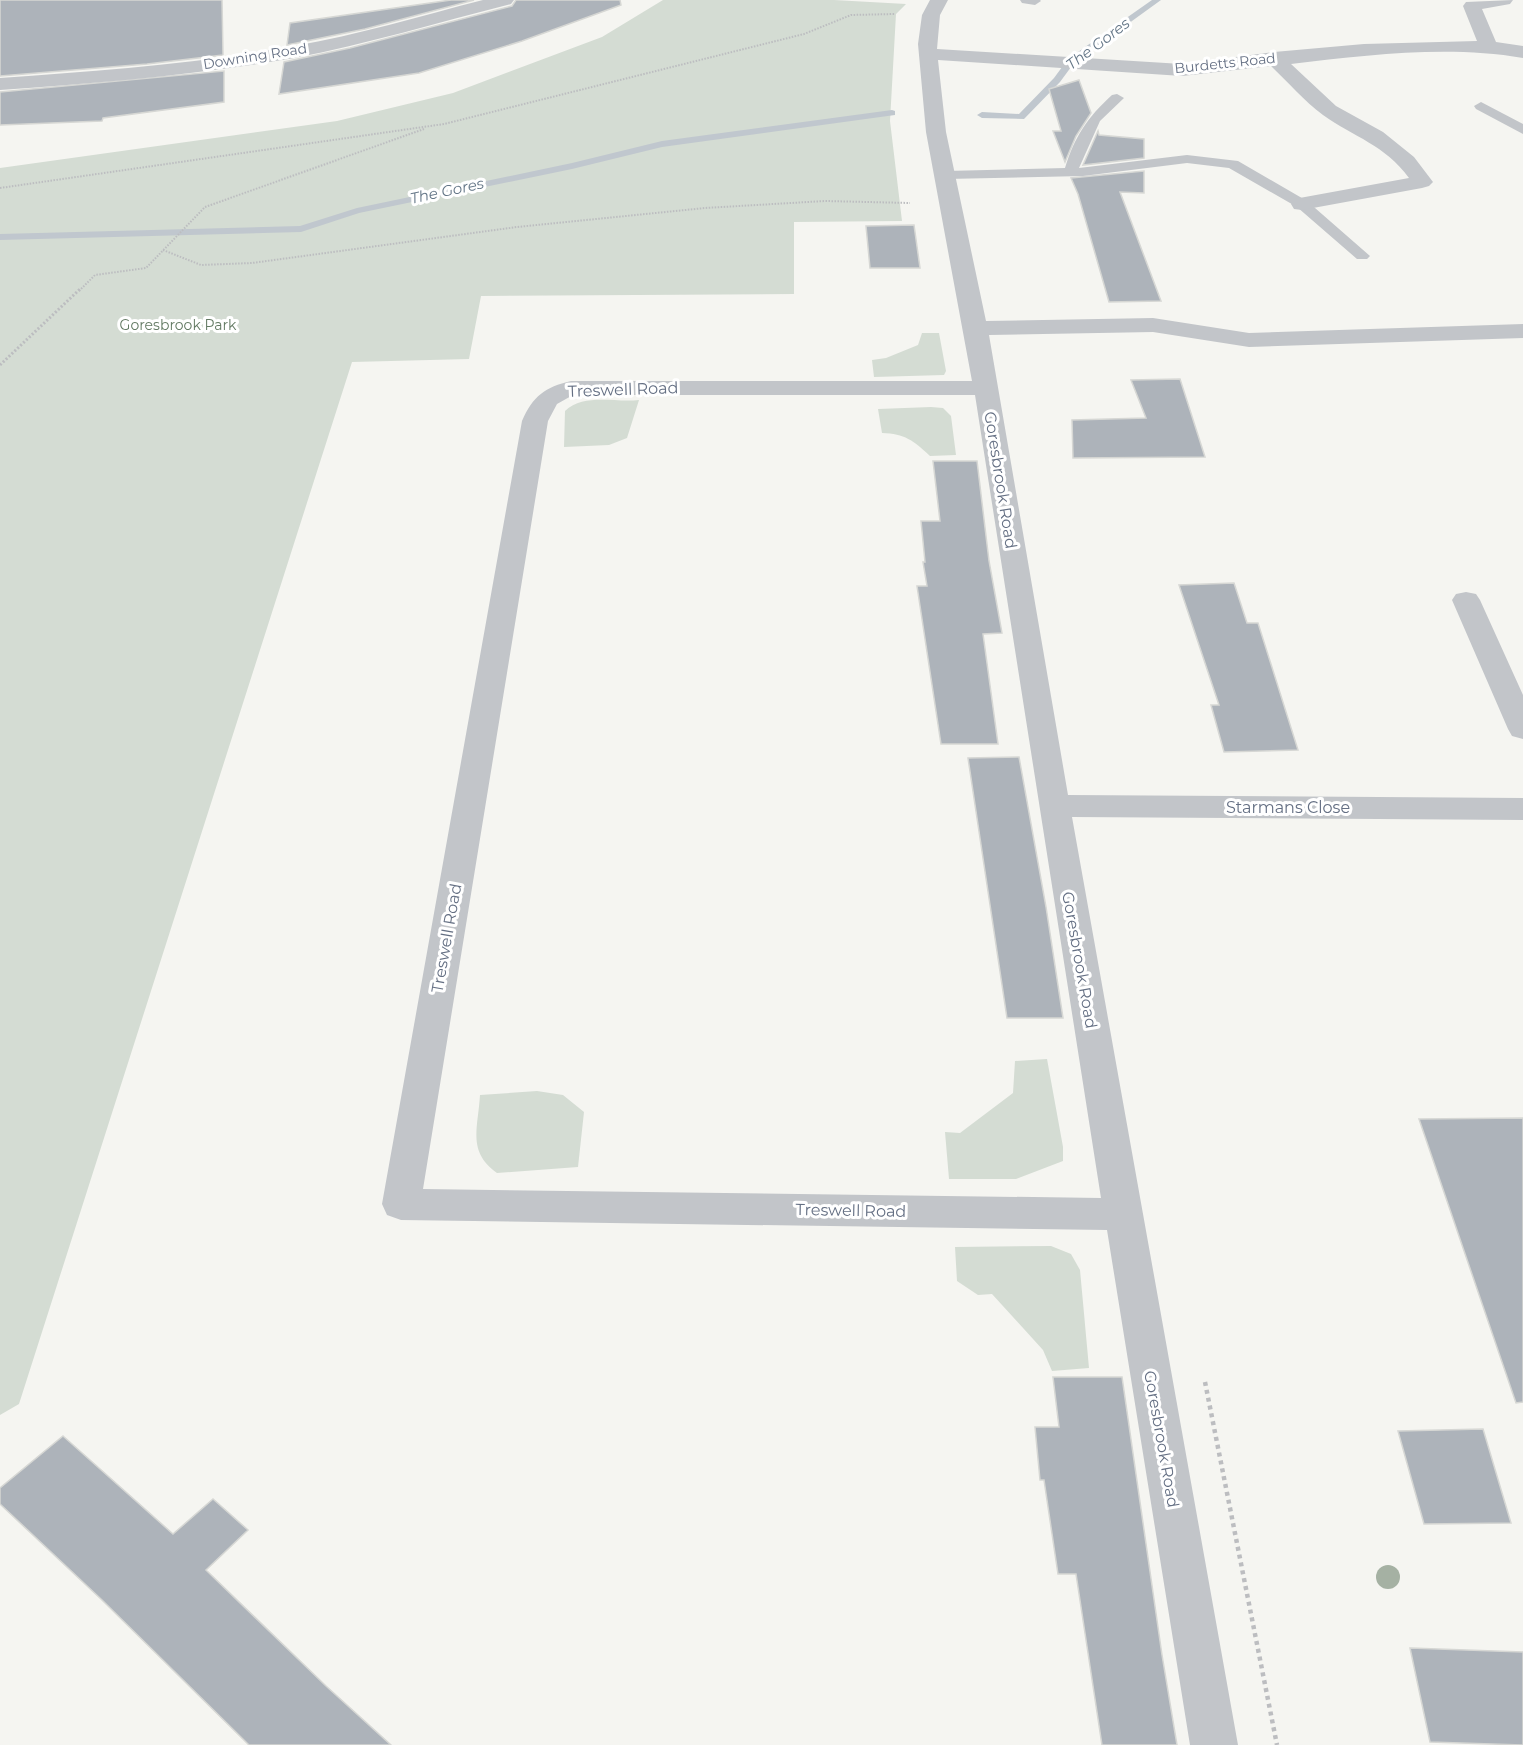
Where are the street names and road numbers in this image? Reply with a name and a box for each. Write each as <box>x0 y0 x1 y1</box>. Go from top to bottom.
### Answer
street label: Downing Road <box>202 39 308 73</box>
street label: Burdetts Road <box>1174 49 1276 77</box>
street label: Treswell Road <box>567 378 679 401</box>
street label: Goresbrook Road <box>980 410 1021 550</box>
street label: Starmans Close <box>1226 798 1350 817</box>
street label: Treswell Road <box>428 882 465 994</box>
street label: Goresbrook Road <box>1058 890 1101 1030</box>
street label: Treswell Road <box>796 1200 906 1221</box>
street label: Goresbrook Road <box>1140 1369 1183 1509</box>

